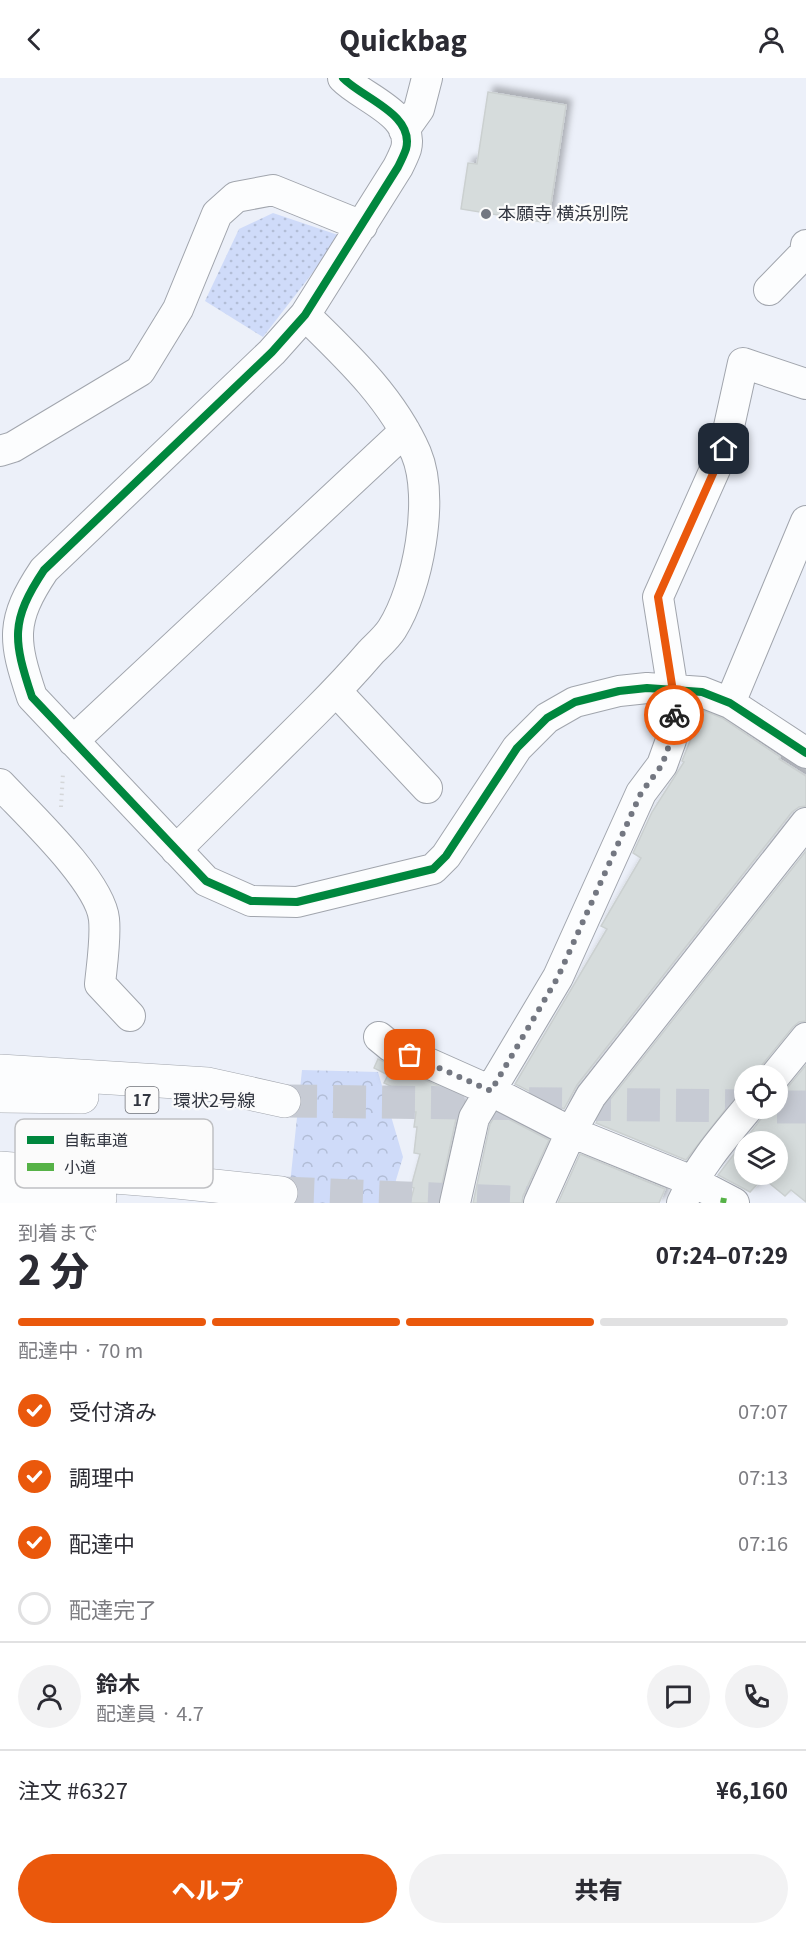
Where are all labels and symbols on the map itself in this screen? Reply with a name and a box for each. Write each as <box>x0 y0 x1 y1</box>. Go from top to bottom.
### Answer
place label: 本願寺 横浜別院 <box>498 199 628 225</box>
marker: 本願寺 横浜別院 <box>479 207 493 221</box>
pin <box>698 423 749 474</box>
courier <box>644 685 704 745</box>
pin <box>384 1029 435 1080</box>
street label: 環状2号線 <box>173 1086 255 1112</box>
road number: 17 <box>126 1087 158 1113</box>
legend <box>15 1119 213 1188</box>
text: 自転車道 <box>64 1127 128 1151</box>
text: 小道 <box>64 1154 96 1178</box>

